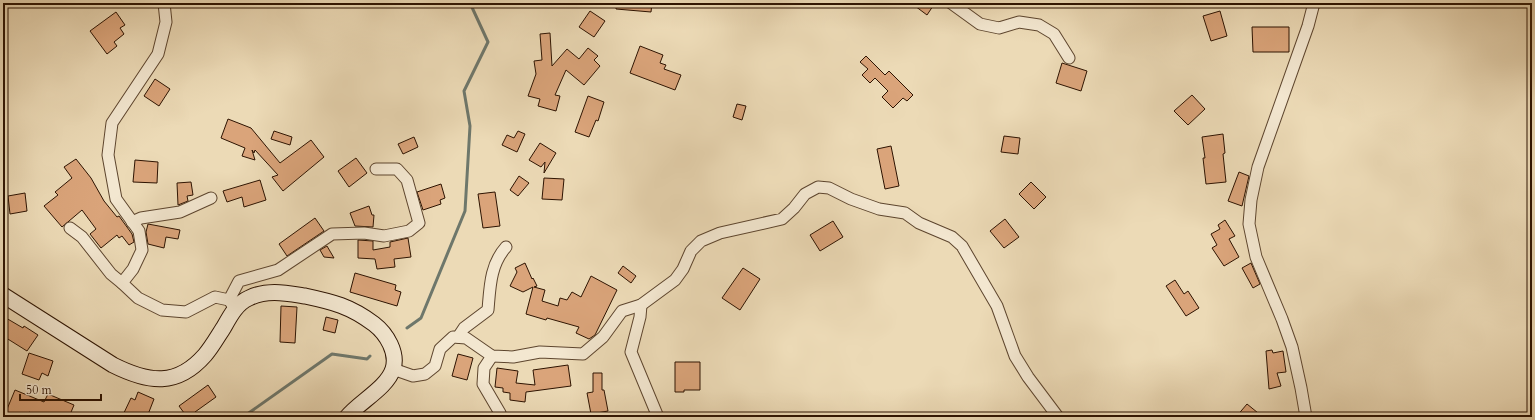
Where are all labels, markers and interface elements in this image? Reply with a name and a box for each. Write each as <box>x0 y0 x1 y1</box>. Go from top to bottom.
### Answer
scale bar <box>20 376 101 402</box>
text: 50 m <box>26 382 53 398</box>

